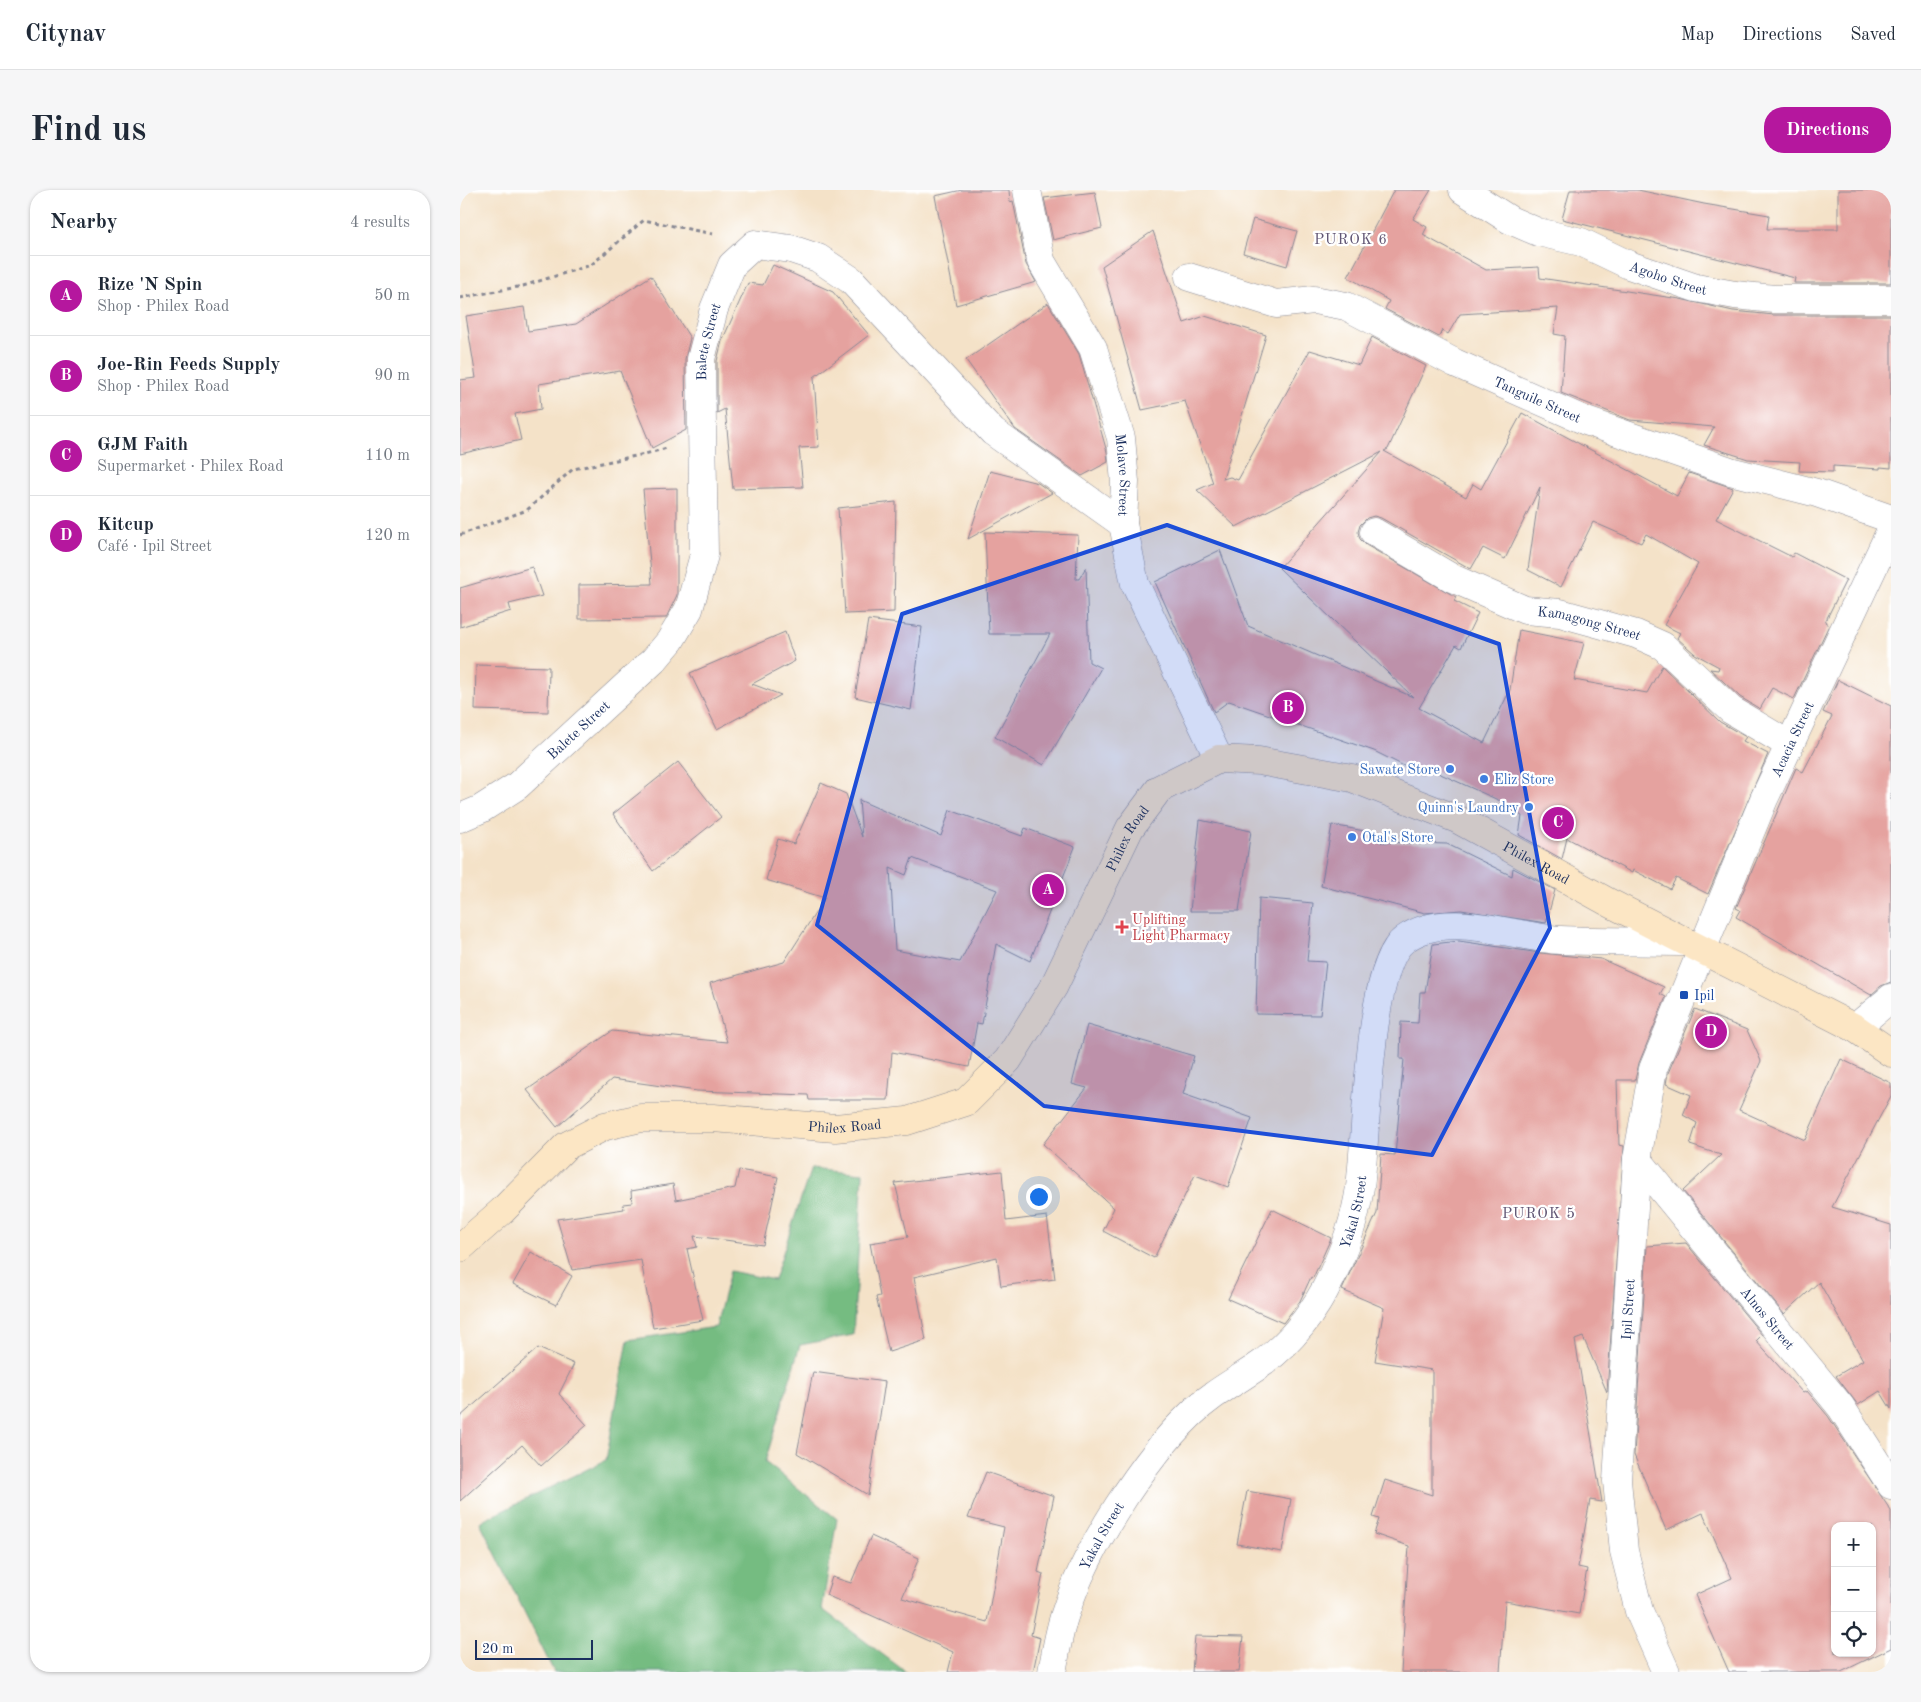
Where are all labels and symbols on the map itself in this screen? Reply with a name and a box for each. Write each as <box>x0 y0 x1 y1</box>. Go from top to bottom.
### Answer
district label: PUROK 6 <box>1314 233 1388 248</box>
street label: Agoho Street <box>1627 260 1708 298</box>
street label: Balete Street <box>695 301 724 381</box>
street label: Tanguile Street <box>1491 375 1583 426</box>
street label: Molave Street <box>1113 433 1131 517</box>
street label: Kamagong Street <box>1537 605 1643 643</box>
pin: B <box>1272 689 1304 727</box>
street label: Balete Street <box>545 698 613 762</box>
street label: Acacia Street <box>1769 700 1817 780</box>
place label: Sawate Store <box>1359 763 1440 777</box>
marker: Sawate Store <box>1444 763 1456 775</box>
marker: Eliz Store <box>1478 773 1490 785</box>
place label: Eliz Store <box>1494 773 1554 787</box>
place label: Quinn's Laundry <box>1418 801 1520 815</box>
marker: Quinn's Laundry <box>1523 801 1535 813</box>
street label: Philex Road <box>1104 803 1152 874</box>
pin: C <box>1542 804 1574 842</box>
marker: Otal's Store <box>1346 831 1358 843</box>
place label: Otal's Store <box>1362 831 1433 845</box>
street label: Philex Road <box>1500 840 1571 887</box>
pin: A <box>1032 871 1064 909</box>
place label: Uplifting Light Pharmacy <box>1132 913 1231 943</box>
marker: Uplifting Light Pharmacy <box>1116 921 1128 933</box>
marker: Ipil <box>1678 989 1690 1001</box>
place label: Ipil <box>1694 989 1715 1003</box>
pin: D <box>1695 1013 1727 1051</box>
street label: Philex Road <box>807 1118 882 1136</box>
street label: Yakal Street <box>1338 1175 1369 1251</box>
your location <box>1026 1184 1052 1210</box>
district label: PUROK 5 <box>1502 1207 1576 1222</box>
street label: Ipil Street <box>1620 1278 1638 1340</box>
street label: Alnos Street <box>1737 1285 1797 1353</box>
street label: Yakal Street <box>1078 1500 1127 1572</box>
scale bar <box>475 1637 592 1660</box>

